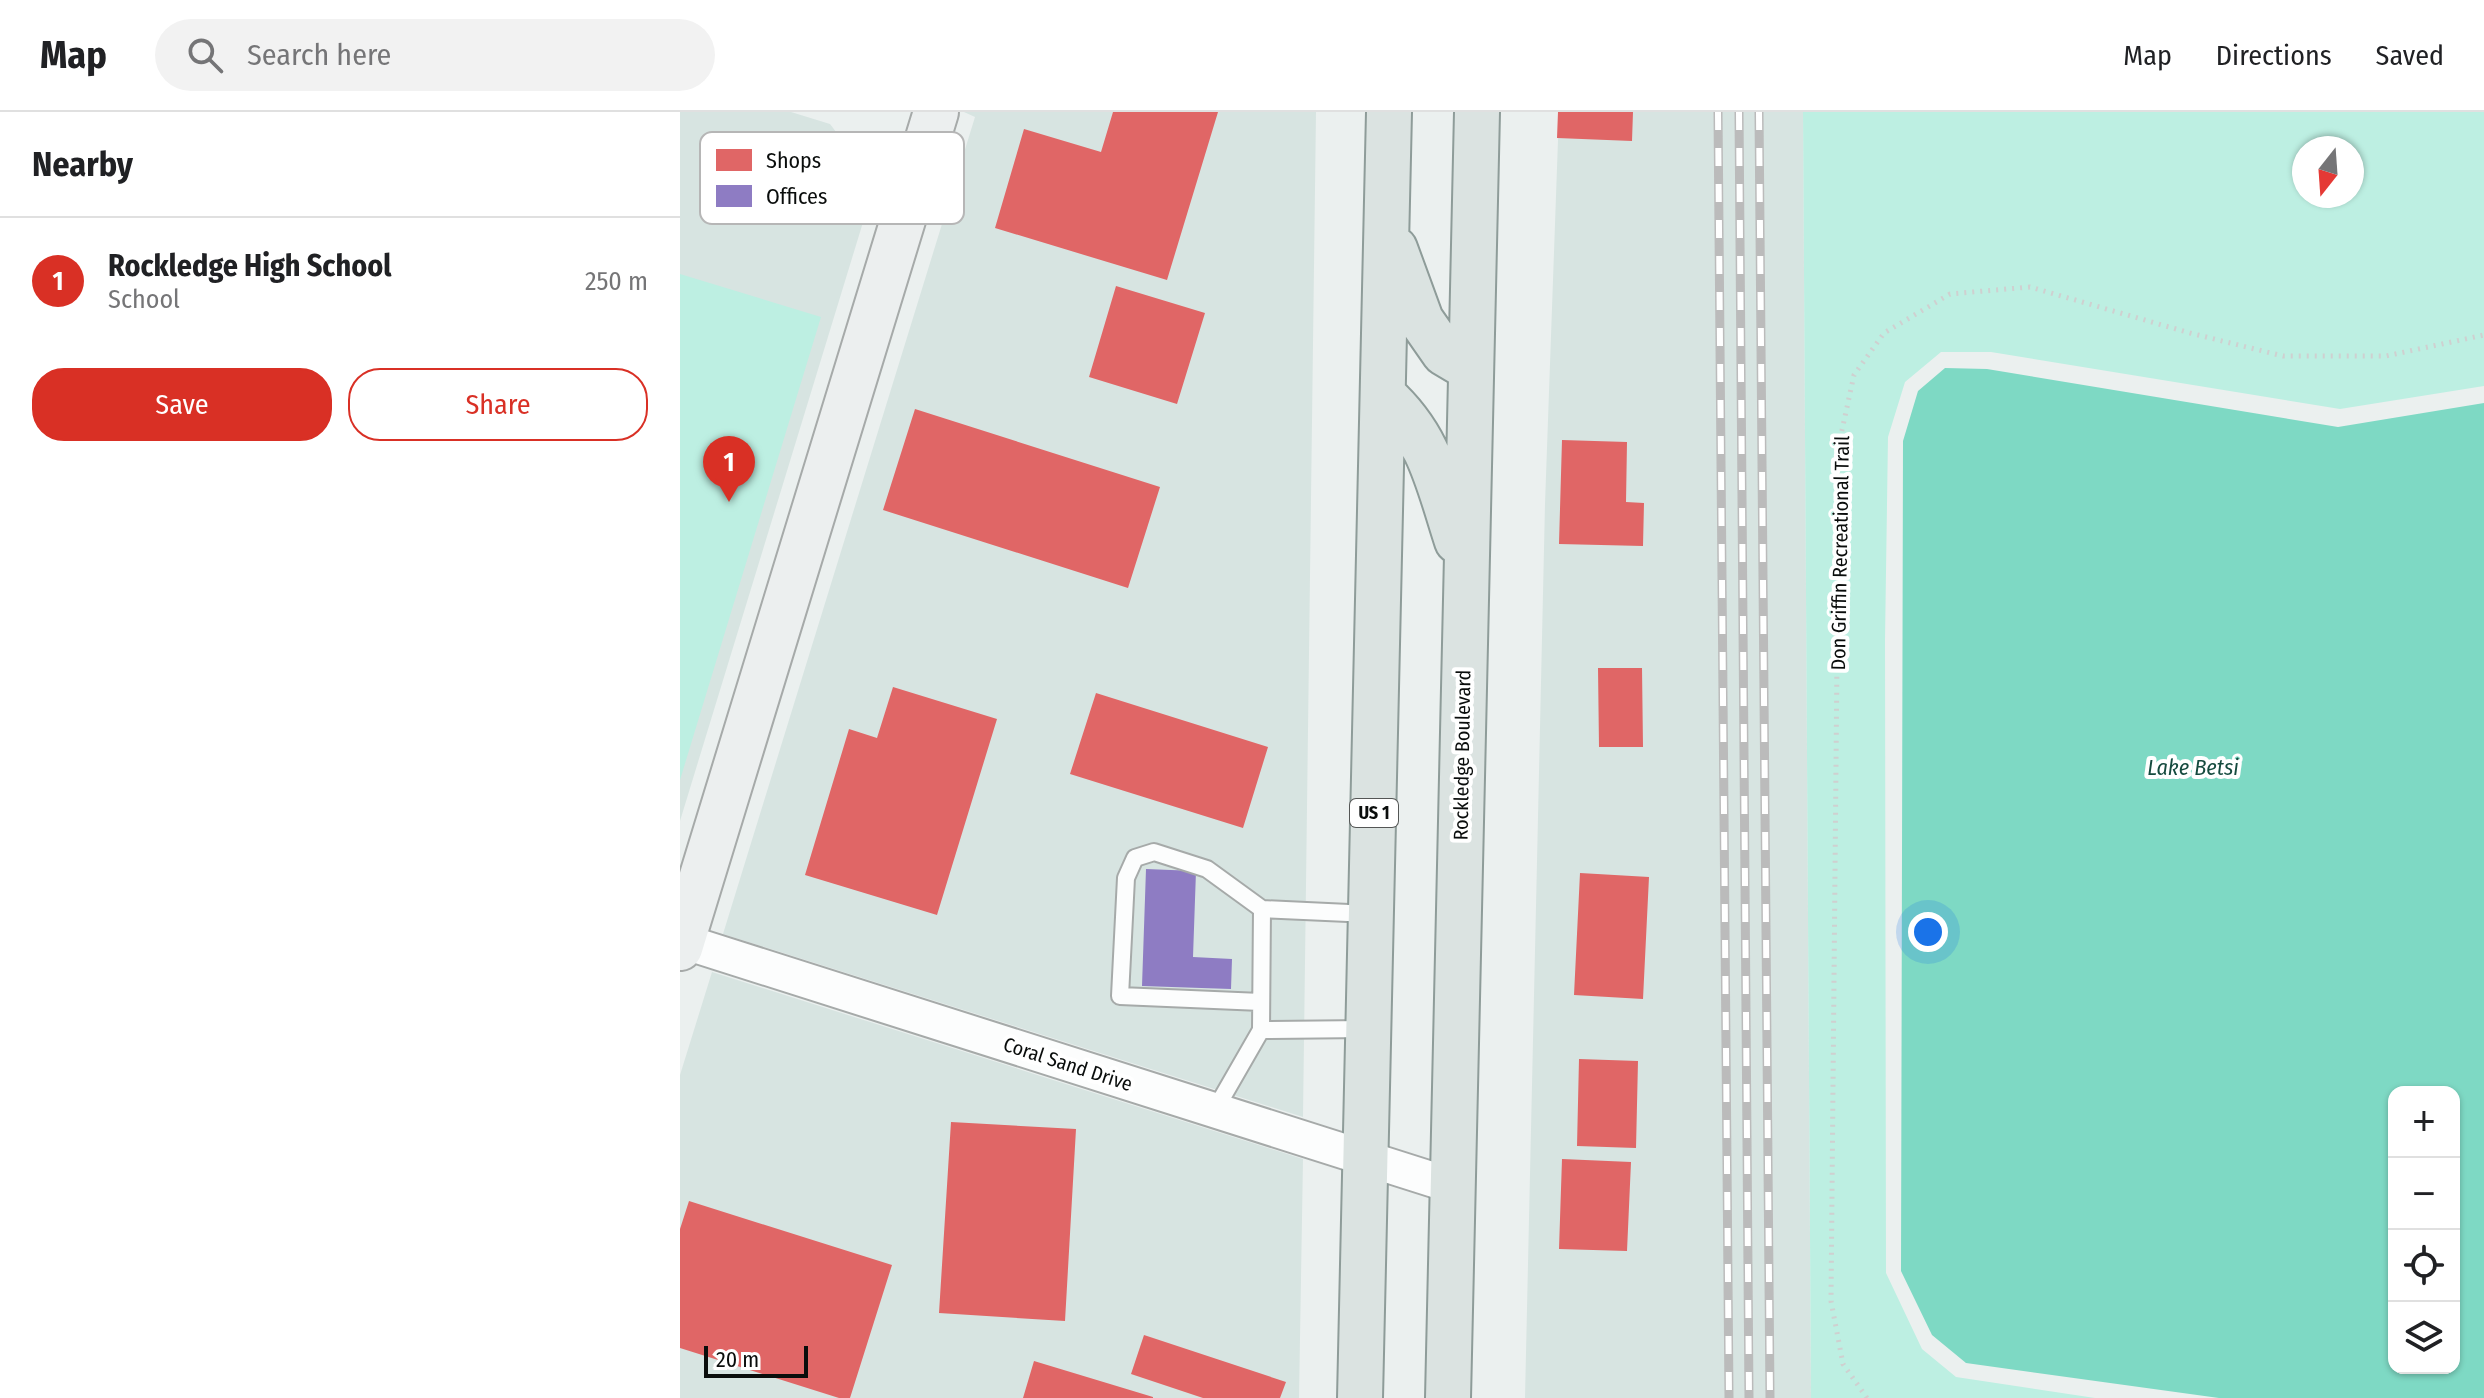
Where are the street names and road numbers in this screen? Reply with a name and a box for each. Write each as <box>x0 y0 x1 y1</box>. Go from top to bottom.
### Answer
street label: Don Griffin Recreational Trail <box>1826 435 1854 671</box>
street label: Rockledge Boulevard <box>1449 669 1475 841</box>
road number: US 1 <box>1350 799 1398 827</box>
street label: Coral Sand Drive <box>1000 1032 1136 1096</box>

